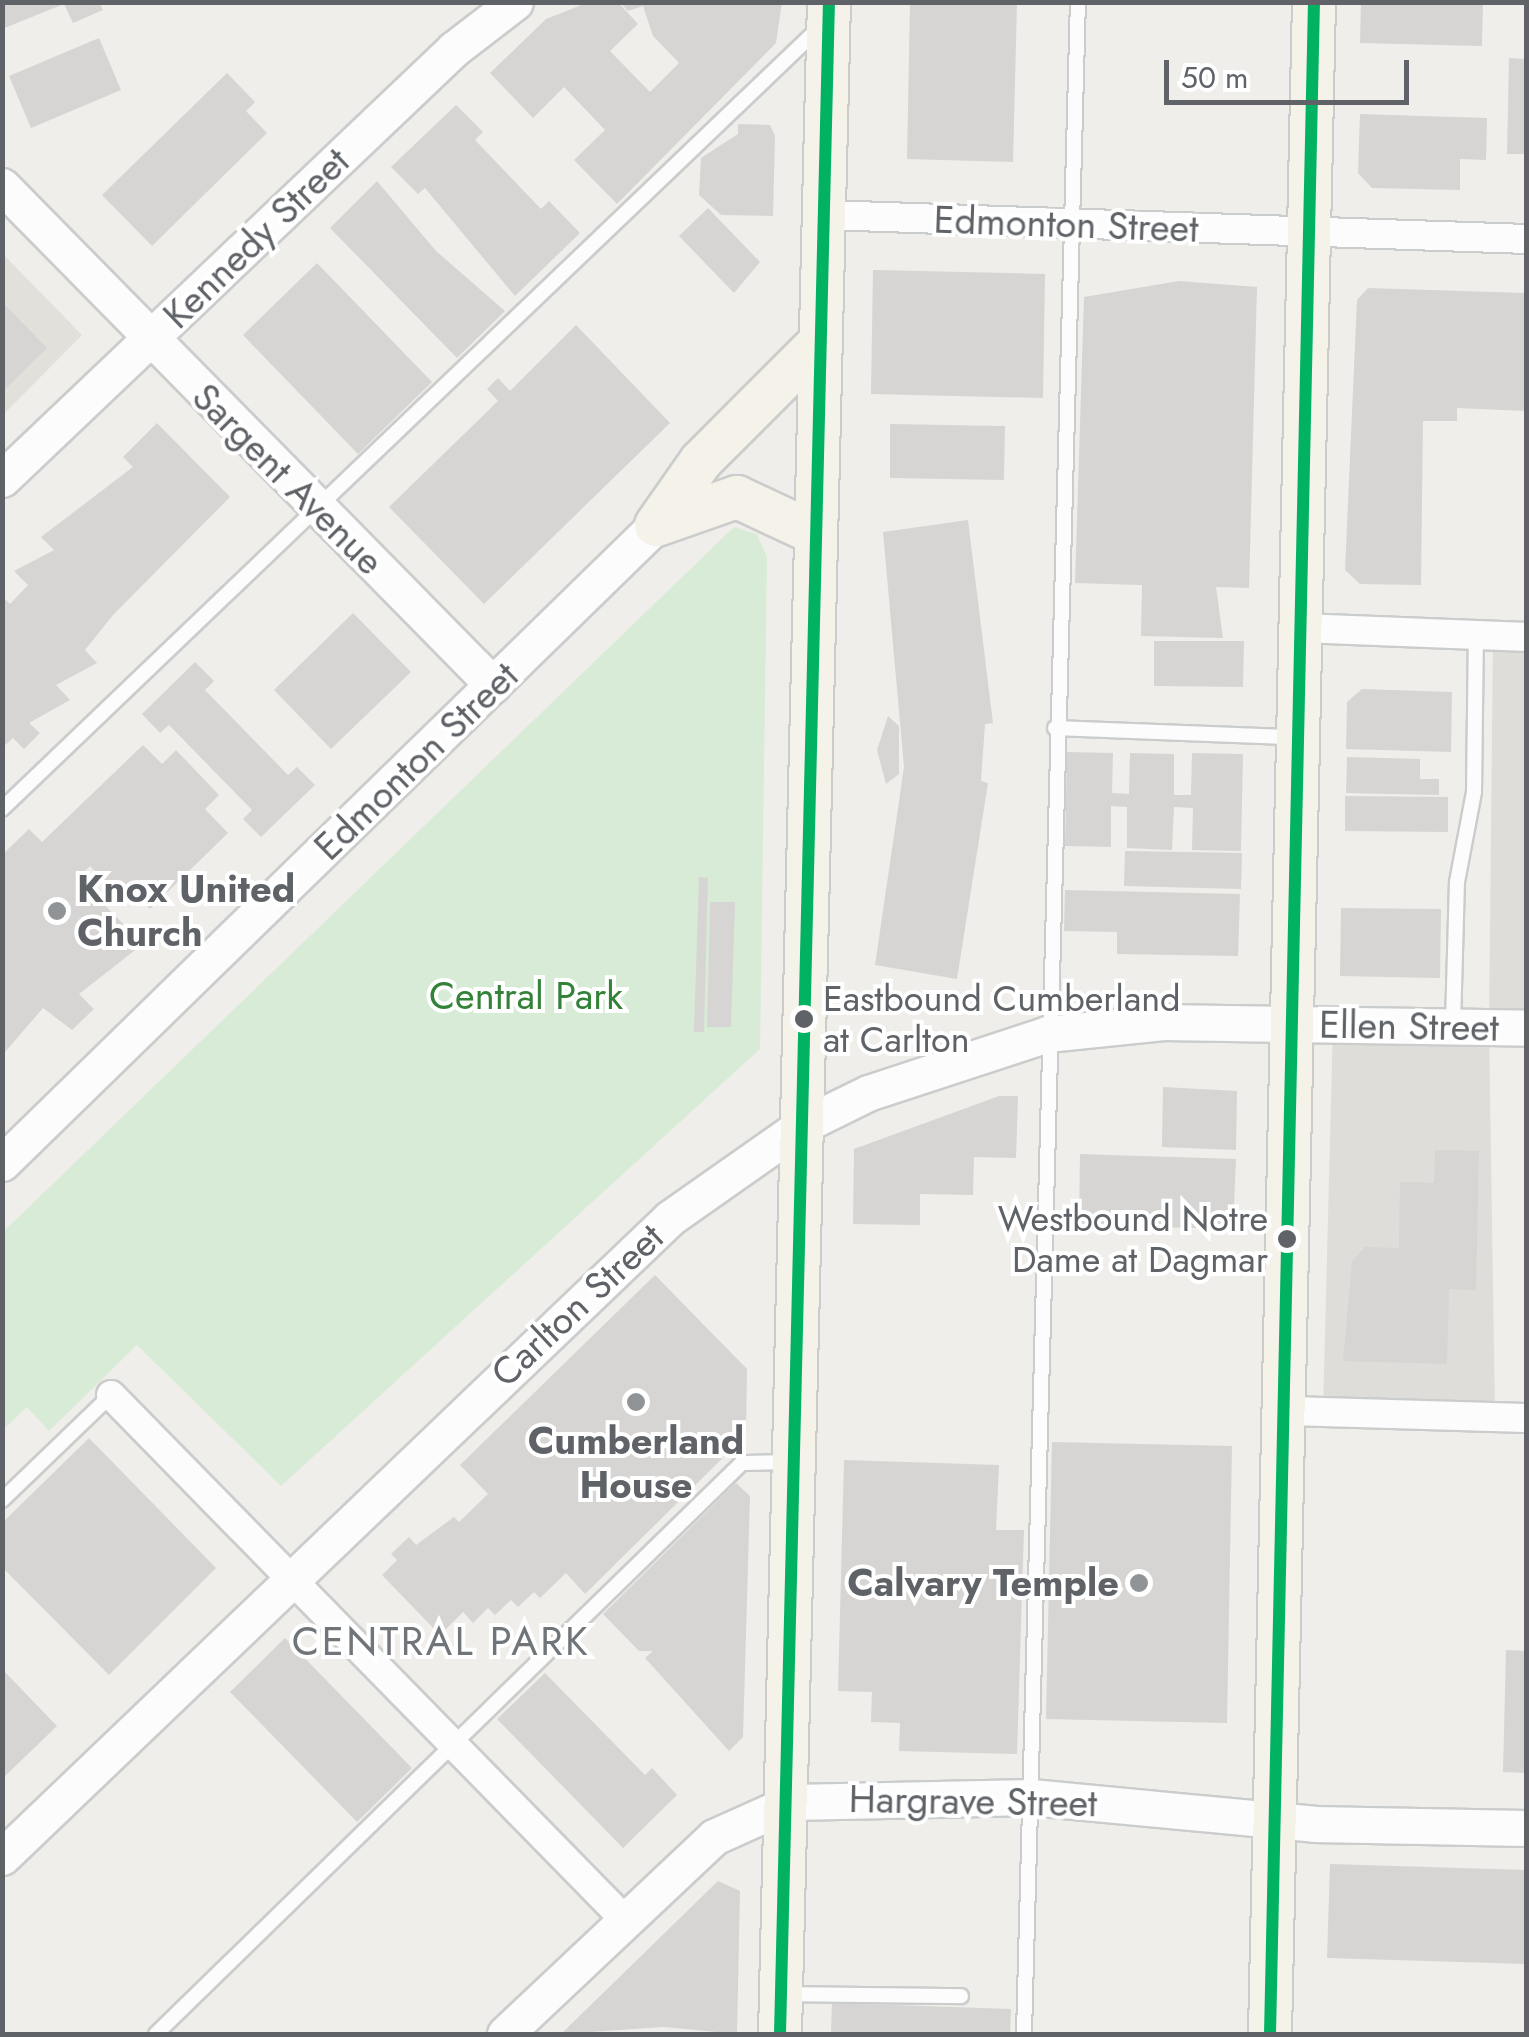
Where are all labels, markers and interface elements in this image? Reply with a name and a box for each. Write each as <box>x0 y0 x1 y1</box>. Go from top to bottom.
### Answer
scale bar <box>1169 40 1414 102</box>
text: 50 m <box>1181 56 1248 99</box>
street label: Kennedy Street <box>154 138 358 338</box>
street label: Edmonton Street <box>933 197 1199 251</box>
street label: Sargent Avenue <box>183 374 393 584</box>
street label: Edmonton Street <box>305 653 527 869</box>
place label: Knox United Church <box>77 866 295 956</box>
marker: Knox United Church <box>46 900 68 922</box>
park label: Central Park <box>429 973 623 1019</box>
place label: Eastbound Cumberland at Carlton <box>823 976 1181 1061</box>
street label: Ellen Street <box>1319 1002 1499 1050</box>
marker: Eastbound Cumberland at Carlton <box>794 1009 814 1029</box>
place label: Westbound Notre Dame at Dagmar <box>998 1196 1268 1281</box>
street label: Carlton Street <box>482 1214 672 1396</box>
marker: Westbound Notre Dame at Dagmar <box>1277 1229 1297 1249</box>
marker: Cumberland House <box>625 1391 647 1413</box>
place label: Cumberland House <box>528 1418 744 1508</box>
place label: Calvary Temple <box>847 1560 1119 1606</box>
marker: Calvary Temple <box>1128 1572 1150 1594</box>
district label: CENTRAL PARK <box>292 1617 590 1665</box>
street label: Hargrave Street <box>848 1776 1098 1826</box>

